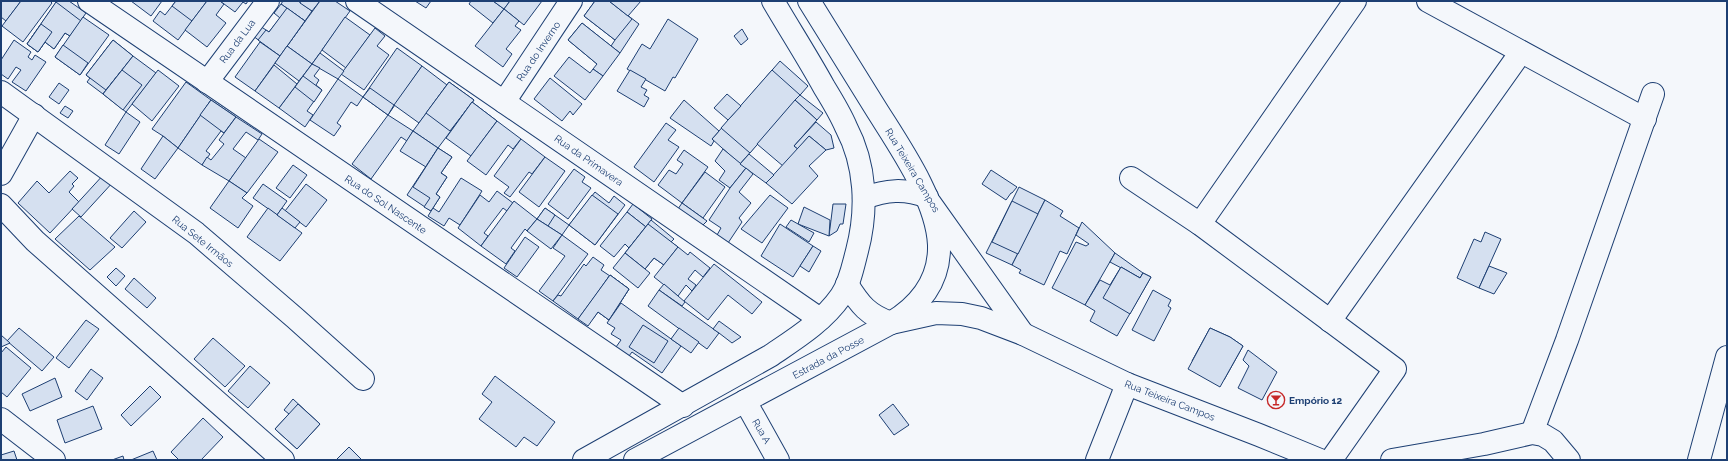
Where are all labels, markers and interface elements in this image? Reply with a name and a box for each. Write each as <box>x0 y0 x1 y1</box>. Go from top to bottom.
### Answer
street label: Rua da Lua <box>217 17 257 65</box>
street label: Rua do Inverno <box>514 19 562 83</box>
street label: Rua Teixeira Campos <box>883 126 942 214</box>
street label: Rua da Primavera <box>552 133 625 188</box>
street label: Rua do Sol Nascente <box>343 173 429 236</box>
street label: Rua Sete Irmãos <box>170 213 236 269</box>
street label: Estrada da Posse <box>791 334 866 381</box>
street label: Rua Teixeira Campos <box>1123 378 1217 423</box>
bar icon: Empório 12 <box>1266 390 1286 410</box>
place label: Empório 12 <box>1289 395 1343 406</box>
street label: Rua A <box>750 417 773 446</box>

